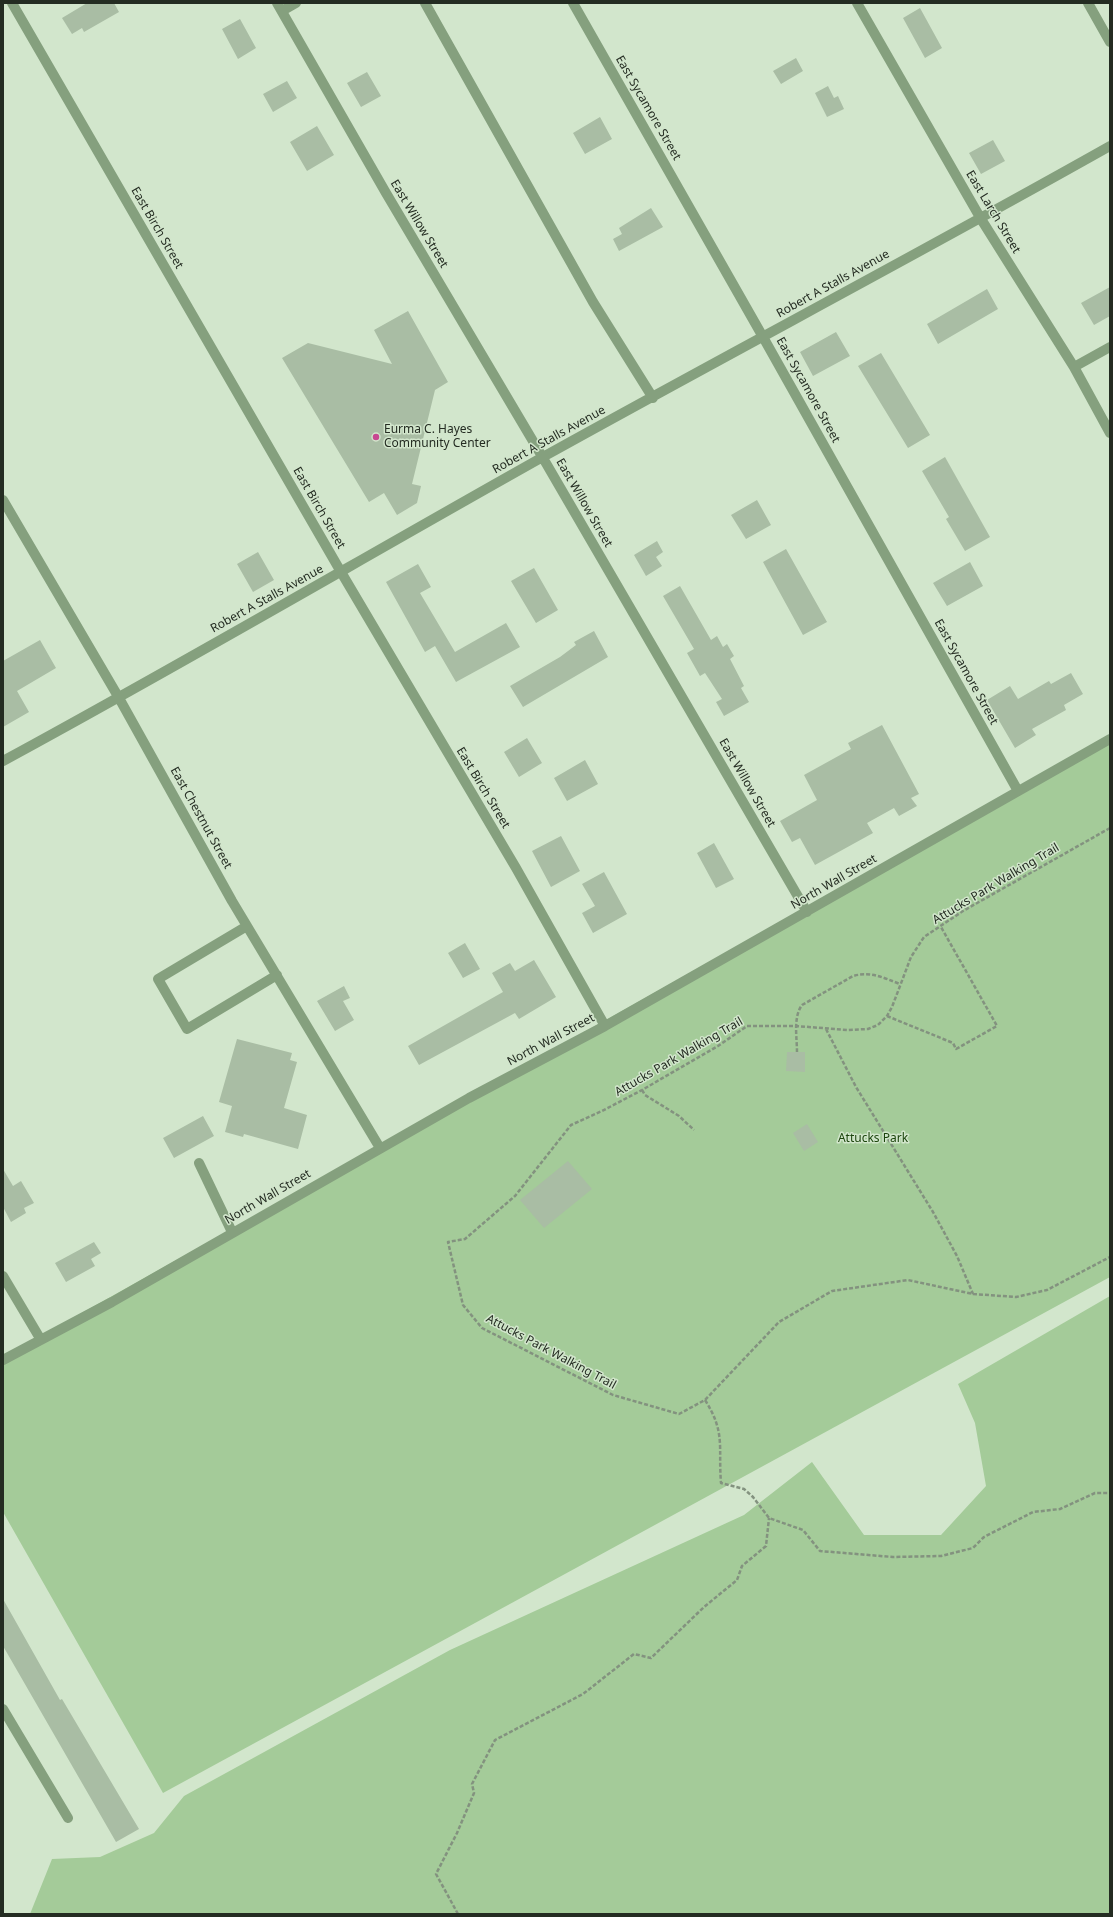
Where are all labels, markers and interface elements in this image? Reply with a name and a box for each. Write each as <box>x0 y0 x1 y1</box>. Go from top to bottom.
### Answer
street label: East Sycamore Street <box>612 53 684 163</box>
street label: East Larch Street <box>963 168 1023 256</box>
street label: East Willow Street <box>387 177 451 271</box>
street label: East Birch Street <box>128 185 186 271</box>
street label: Robert A Stalls Avenue <box>774 247 892 321</box>
street label: East Sycamore Street <box>773 335 843 445</box>
street label: Robert A Stalls Avenue <box>490 403 608 477</box>
place label: Eurma C. Hayes Community Center <box>384 423 491 451</box>
marker: Eurma C. Hayes Community Center <box>371 432 381 442</box>
street label: East Willow Street <box>553 456 615 550</box>
street label: East Birch Street <box>290 465 348 551</box>
street label: Robert A Stalls Avenue <box>208 562 326 636</box>
street label: East Sycamore Street <box>931 617 1001 727</box>
street label: East Willow Street <box>716 736 778 830</box>
street label: East Birch Street <box>453 745 513 831</box>
street label: East Chestnut Street <box>167 765 235 871</box>
street label: Attucks Park Walking Trail <box>930 840 1062 928</box>
street label: North Wall Street <box>789 852 879 912</box>
street label: North Wall Street <box>505 1011 597 1069</box>
street label: Attucks Park Walking Trail <box>613 1014 745 1100</box>
park label: Attucks Park <box>838 1132 908 1146</box>
street label: North Wall Street <box>223 1167 313 1227</box>
street label: Attucks Park Walking Trail <box>484 1312 618 1392</box>

